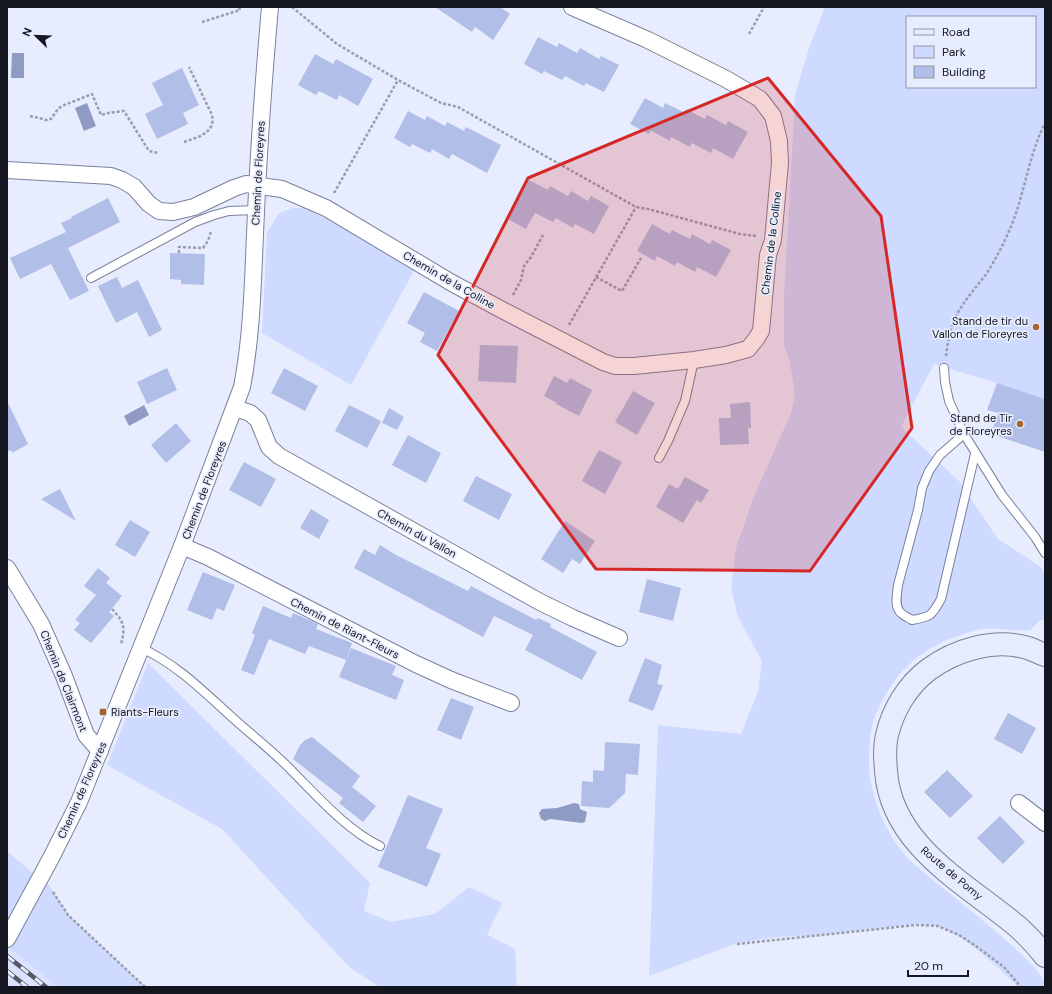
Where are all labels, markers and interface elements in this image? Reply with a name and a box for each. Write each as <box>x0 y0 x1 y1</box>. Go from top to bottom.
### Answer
north arrow <box>16 16 56 56</box>
legend <box>906 16 1036 88</box>
text: Road <box>942 24 970 40</box>
text: N <box>19 26 35 39</box>
text: Park <box>942 44 966 60</box>
text: Building <box>942 64 986 80</box>
street label: Chemin de Floreyres <box>248 120 268 226</box>
street label: Chemin de la Colline <box>758 190 784 296</box>
street label: Chemin de la Colline <box>400 248 498 312</box>
place label: Stand de tir du Vallon de Floreyres <box>932 314 1028 341</box>
marker: Stand de tir du Vallon de Floreyres <box>1031 322 1041 332</box>
place label: Stand de Tir de Floreyres <box>949 411 1012 438</box>
marker: Stand de Tir de Floreyres <box>1015 419 1025 429</box>
street label: Chemin de Floreyres <box>179 439 229 541</box>
street label: Chemin du Vallon <box>375 505 459 561</box>
street label: Chemin de Riant-Fleurs <box>288 594 402 662</box>
street label: Chemin de Clairmont <box>37 628 91 734</box>
place label: Riants-Fleurs <box>111 705 179 719</box>
marker: Riants-Fleurs <box>98 707 108 717</box>
street label: Chemin de Floreyres <box>54 739 110 841</box>
street label: Route de Pomy <box>918 843 986 903</box>
scale bar <box>908 952 968 978</box>
text: 20 m <box>914 958 943 974</box>

